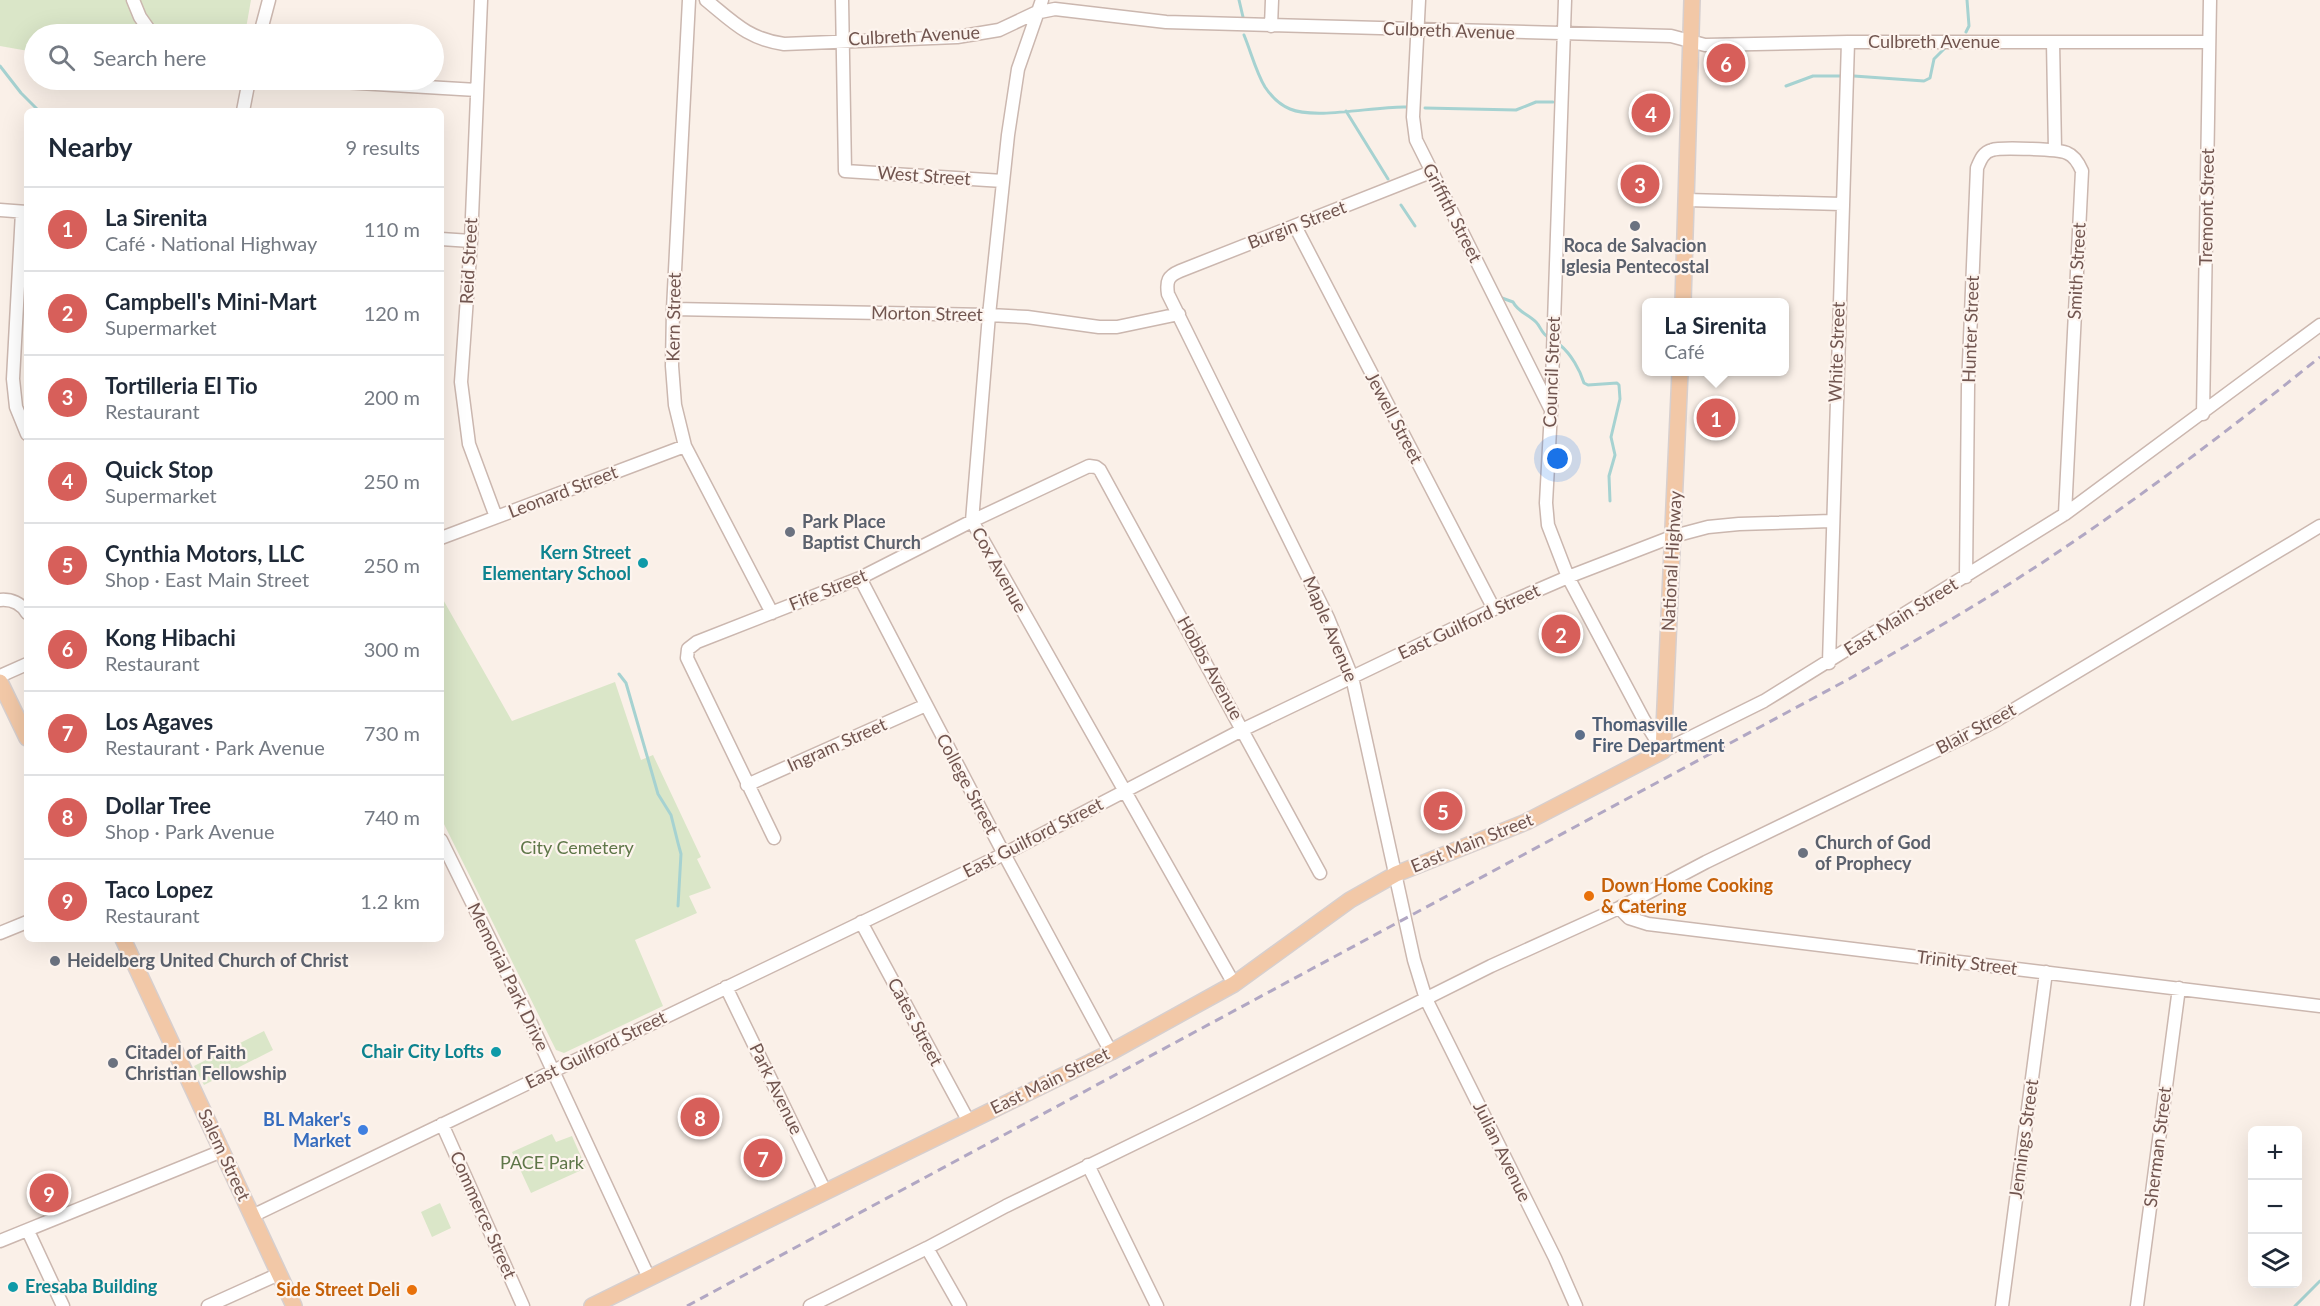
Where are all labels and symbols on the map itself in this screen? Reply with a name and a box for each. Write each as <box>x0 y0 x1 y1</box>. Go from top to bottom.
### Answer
street label: Culbreth Avenue <box>1383 17 1515 43</box>
street label: Culbreth Avenue <box>847 21 980 49</box>
street label: Culbreth Avenue <box>1868 30 2000 52</box>
pin: 6 <box>1706 40 1746 86</box>
pin: 4 <box>1632 90 1670 136</box>
street label: Tremont Street <box>2194 147 2218 266</box>
street label: Griffith Street <box>1418 159 1488 266</box>
street label: West Street <box>877 161 972 189</box>
pin: 3 <box>1620 162 1660 207</box>
street label: Burgin Street <box>1244 195 1349 253</box>
street label: Reid Street <box>455 217 481 305</box>
marker: Roca de Salvacion Iglesia Pentecostal <box>1628 219 1642 233</box>
street label: Smith Street <box>2062 221 2090 320</box>
place label: Roca de Salvacion Iglesia Pentecostal <box>1561 234 1709 277</box>
street label: Kern Street <box>661 272 685 362</box>
street label: Hunter Street <box>1957 274 1983 383</box>
street label: Morton Street <box>871 301 984 325</box>
street label: White Street <box>1823 301 1849 403</box>
street label: Council Street <box>1538 315 1564 428</box>
street label: Jewell Street <box>1362 368 1428 468</box>
pin: 1 <box>1696 396 1736 440</box>
your location <box>1543 444 1572 473</box>
street label: Leonard Street <box>505 460 621 522</box>
street label: National Highway <box>1656 489 1686 632</box>
place label: Park Place Baptist Church <box>802 510 921 553</box>
street label: Cox Avenue <box>967 523 1032 616</box>
marker: Park Place Baptist Church <box>783 525 797 539</box>
place label: Kern Street Elementary School <box>482 541 631 584</box>
marker: Kern Street Elementary School <box>636 556 650 570</box>
street label: Fife Street <box>785 563 870 615</box>
street label: Maple Avenue <box>1299 572 1363 685</box>
street label: East Main Street <box>1840 572 1962 660</box>
street label: East Guilford Street <box>1394 578 1544 664</box>
street label: Hobbs Avenue <box>1173 612 1248 723</box>
pin: 2 <box>1542 612 1580 656</box>
street label: Blair Street <box>1932 698 2020 758</box>
street label: Ingram Street <box>783 712 890 776</box>
place label: Thomasville Fire Department <box>1592 713 1725 756</box>
marker: Thomasville Fire Department <box>1573 728 1587 742</box>
street label: College Street <box>932 729 1004 838</box>
pin: 5 <box>1424 788 1462 834</box>
street label: East Guilford Street <box>959 792 1107 882</box>
street label: East Main Street <box>1407 807 1536 877</box>
place label: Church of God of Prophecy <box>1815 831 1931 874</box>
park label: City Cemetery <box>520 836 635 858</box>
marker: Church of God of Prophecy <box>1796 846 1810 860</box>
place label: Down Home Cooking & Catering <box>1601 874 1773 917</box>
marker: Down Home Cooking & Catering <box>1582 889 1596 903</box>
street label: Memorial Park Drive <box>463 899 554 1054</box>
street label: Trinity Street <box>1916 945 2019 979</box>
place label: Heidelberg United Church of Christ <box>67 949 349 971</box>
marker: Heidelberg United Church of Christ <box>48 954 62 968</box>
street label: Cates Street <box>884 974 949 1070</box>
street label: East Guilford Street <box>521 1005 670 1093</box>
street label: Park Avenue <box>745 1039 808 1138</box>
place label: Chair City Lofts <box>361 1040 484 1062</box>
place label: Citadel of Faith Christian Fellowship <box>125 1041 287 1084</box>
street label: East Main Street <box>986 1042 1113 1118</box>
marker: Chair City Lofts <box>489 1045 503 1059</box>
marker: Citadel of Faith Christian Fellowship <box>106 1056 120 1070</box>
street label: Jennings Street <box>2004 1077 2042 1200</box>
street label: Sherman Street <box>2139 1085 2175 1209</box>
pin: 8 <box>680 1094 720 1140</box>
street label: Julian Avenue <box>1469 1098 1537 1205</box>
street label: Salem Street <box>194 1105 256 1205</box>
place label: BL Maker's Market <box>263 1108 351 1151</box>
marker: BL Maker's Market <box>356 1123 370 1137</box>
pin: 7 <box>744 1136 783 1180</box>
street label: Commerce Street <box>446 1147 522 1282</box>
park label: PACE Park <box>500 1151 585 1173</box>
pin: 9 <box>29 1170 68 1216</box>
place label: Eresaba Building <box>25 1275 158 1297</box>
place label: Side Street Deli <box>276 1278 400 1300</box>
marker: Eresaba Building <box>6 1280 20 1294</box>
marker: Side Street Deli <box>405 1283 419 1297</box>

